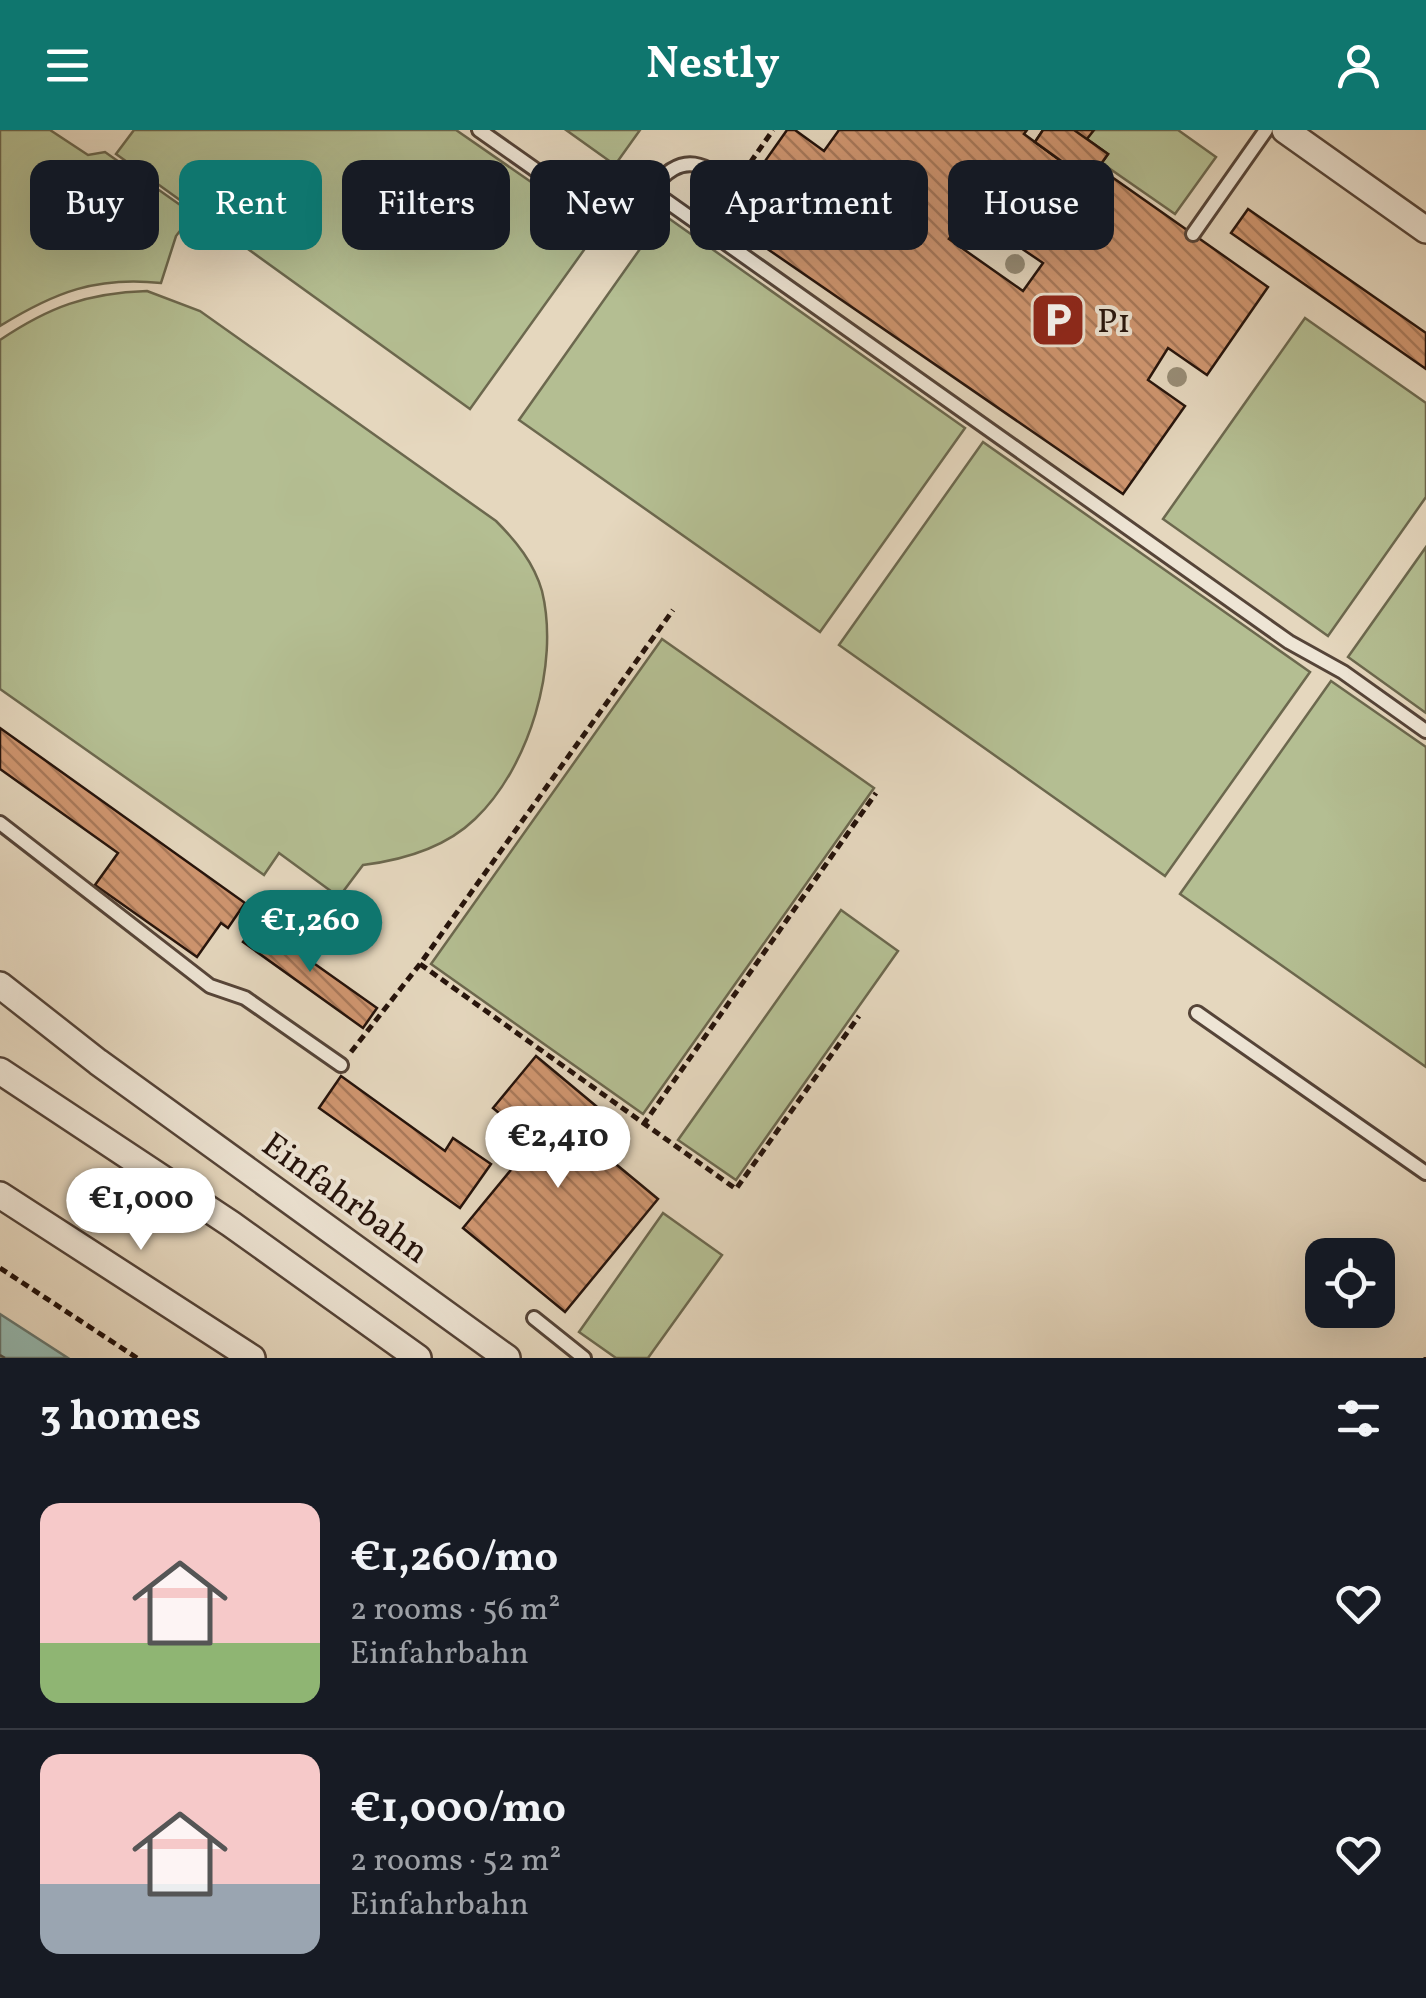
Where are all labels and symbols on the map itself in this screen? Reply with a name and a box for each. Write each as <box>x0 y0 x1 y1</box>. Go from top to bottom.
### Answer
parking icon: P1 <box>1028 290 1088 350</box>
place label: P1 <box>1097 299 1131 347</box>
pin: €1,260 <box>229 890 391 975</box>
pin: €2,410 <box>477 1106 639 1191</box>
street label: Einfahrbahn <box>251 1122 438 1276</box>
pin: €1,000 <box>60 1168 222 1253</box>

